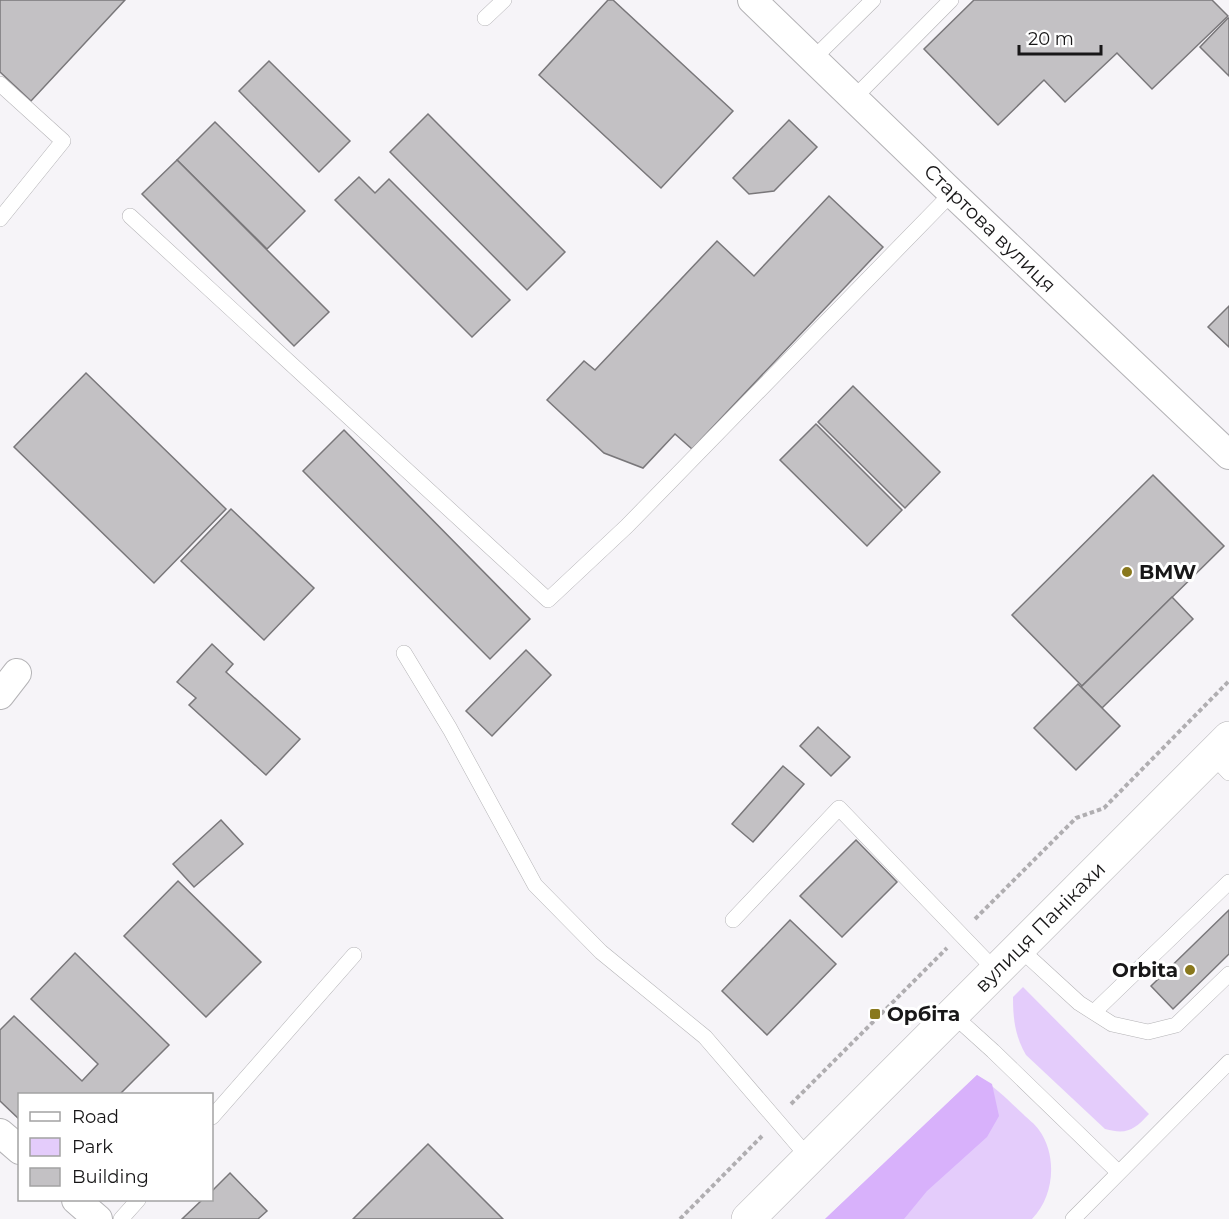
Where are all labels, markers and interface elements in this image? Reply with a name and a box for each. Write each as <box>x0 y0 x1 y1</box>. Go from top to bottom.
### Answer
scale bar <box>1019 18 1102 56</box>
text: 20 m <box>1028 28 1074 50</box>
street label: Стартова вулиця <box>919 159 1061 297</box>
place label: BMW <box>1139 560 1196 584</box>
marker: BMW <box>1120 565 1134 579</box>
street label: вулиця Панікахи <box>970 857 1110 997</box>
place label: Orbita <box>1112 958 1178 982</box>
marker: Orbita <box>1183 963 1197 977</box>
place label: Орбіта <box>887 1002 960 1026</box>
marker: Орбіта <box>868 1007 882 1021</box>
legend <box>18 1093 213 1201</box>
text: Road <box>72 1106 119 1128</box>
text: Park <box>72 1136 113 1158</box>
text: Building <box>72 1166 149 1188</box>

